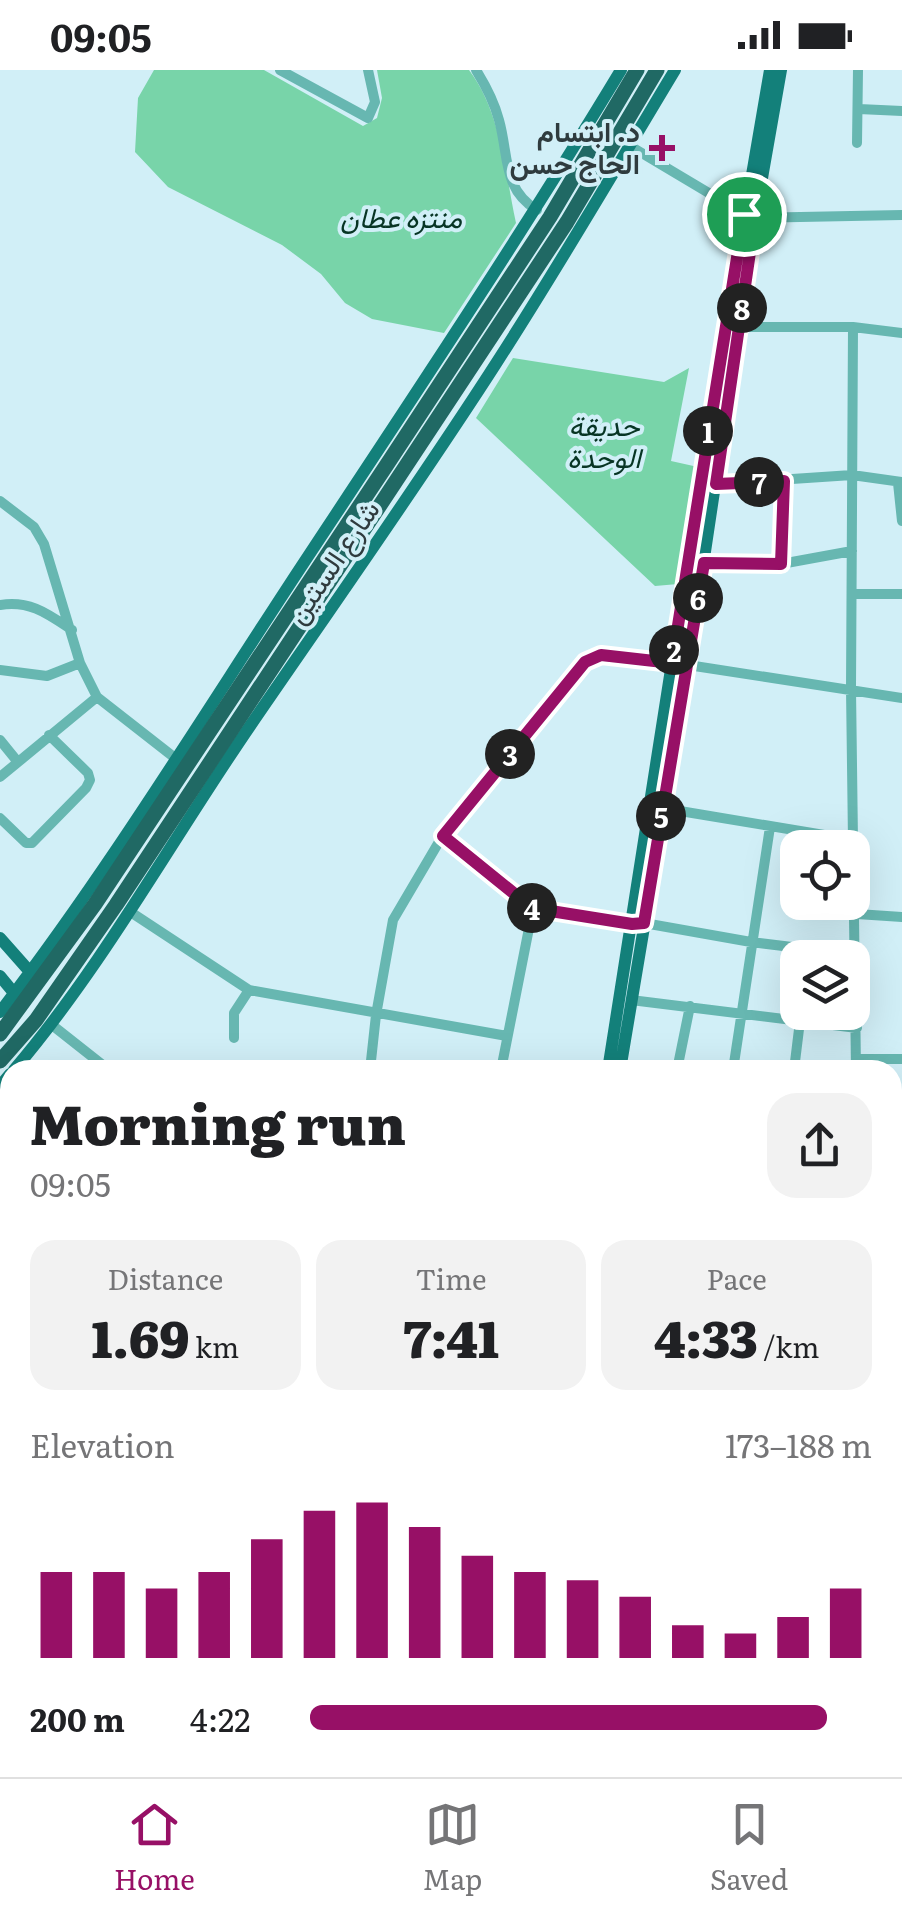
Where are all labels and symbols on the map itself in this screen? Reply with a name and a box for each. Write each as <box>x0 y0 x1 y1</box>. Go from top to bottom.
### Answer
place label: د. ابتسام الحاج حسن <box>509 109 640 183</box>
marker: د. ابتسام الحاج حسن <box>649 135 675 161</box>
pin <box>702 172 787 257</box>
park label: منتزه عطان <box>340 195 463 237</box>
pin: 8 <box>717 283 767 333</box>
park label: حديقة الوحدة <box>567 403 644 477</box>
pin: 1 <box>683 406 733 456</box>
pin: 7 <box>734 457 784 507</box>
street label: شارع الستين <box>274 490 388 631</box>
pin: 6 <box>673 573 723 623</box>
pin: 2 <box>649 625 699 675</box>
pin: 3 <box>485 729 535 779</box>
pin: 5 <box>636 791 686 841</box>
pin: 4 <box>507 883 557 933</box>

